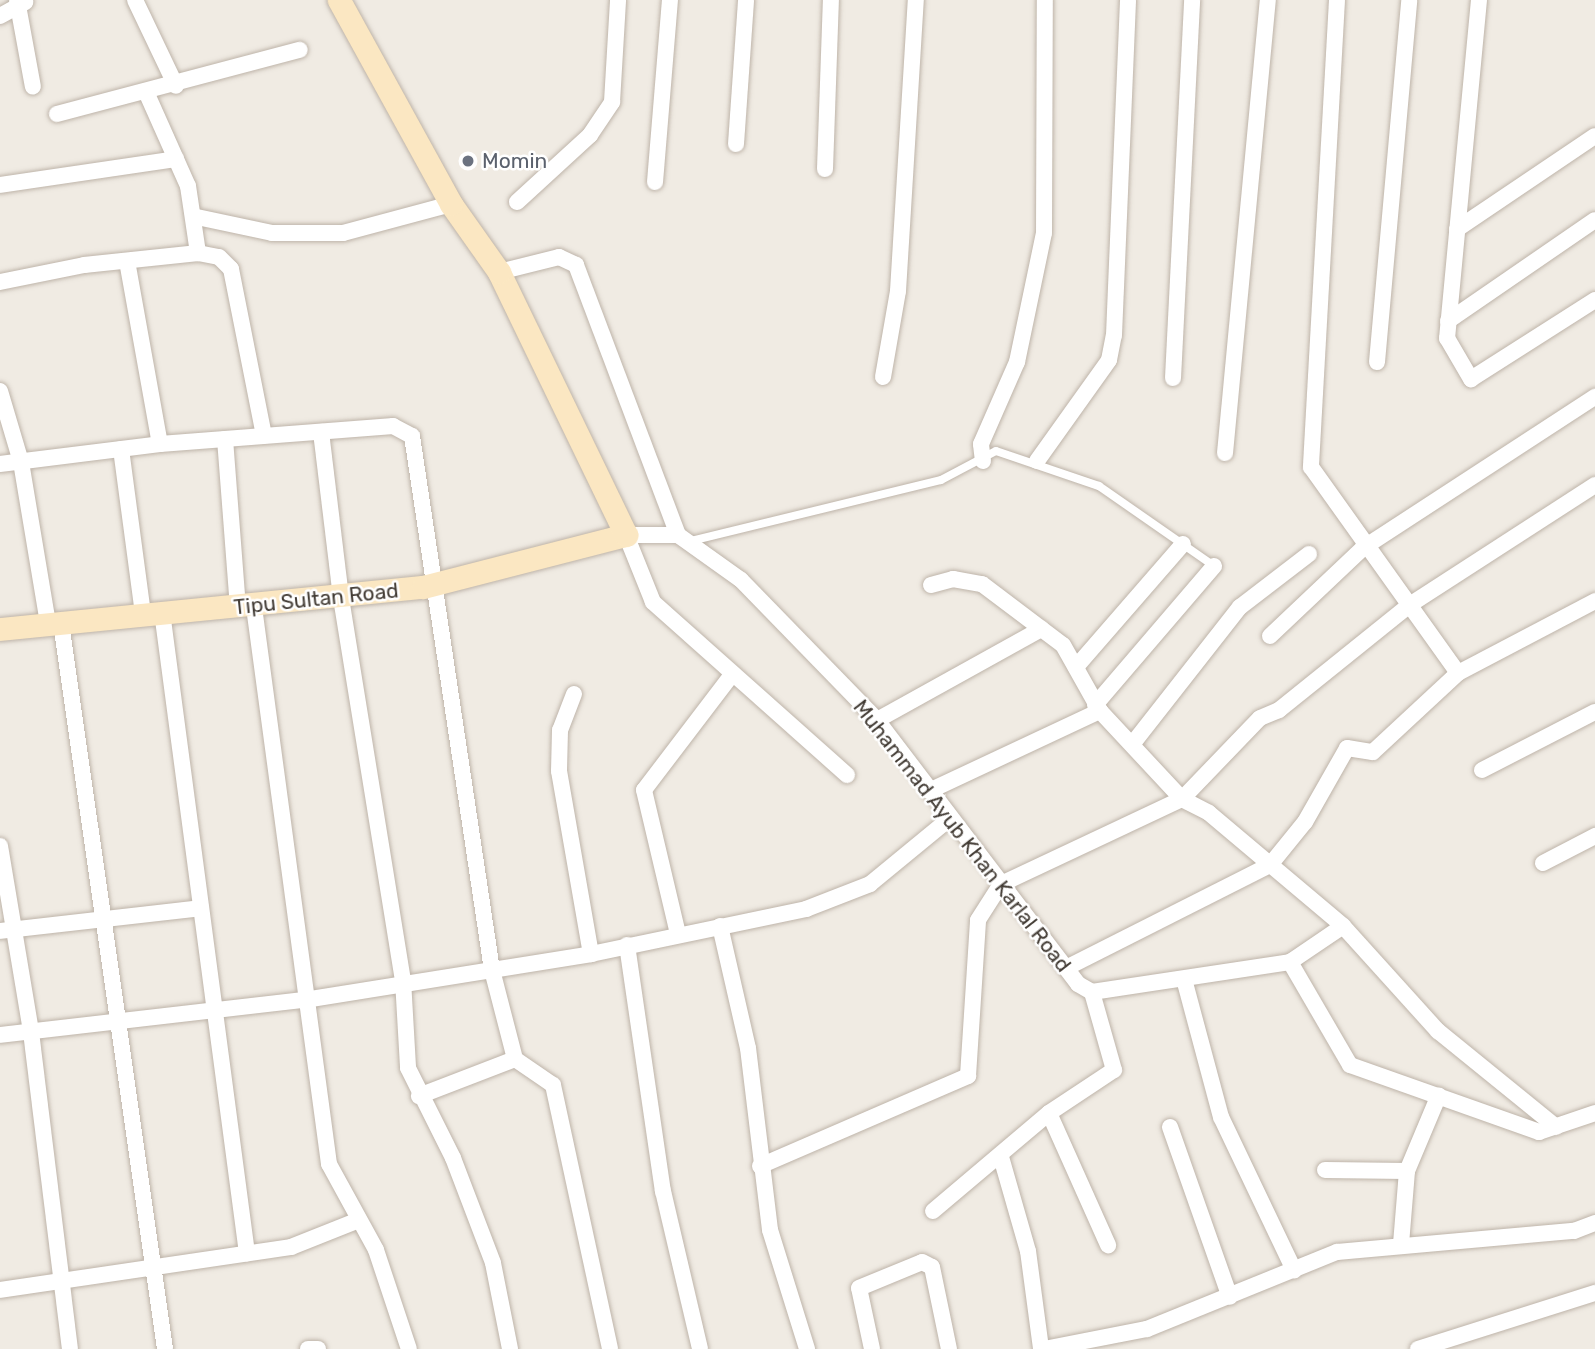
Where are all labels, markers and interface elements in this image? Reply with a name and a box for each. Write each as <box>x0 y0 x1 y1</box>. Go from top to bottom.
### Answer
place label: Momin <box>482 148 547 174</box>
marker: Momin <box>460 153 476 169</box>
street label: Tipu Sultan Road <box>232 578 400 620</box>
street label: Muhammad Ayub Khan Karlal Road <box>848 695 1076 977</box>

